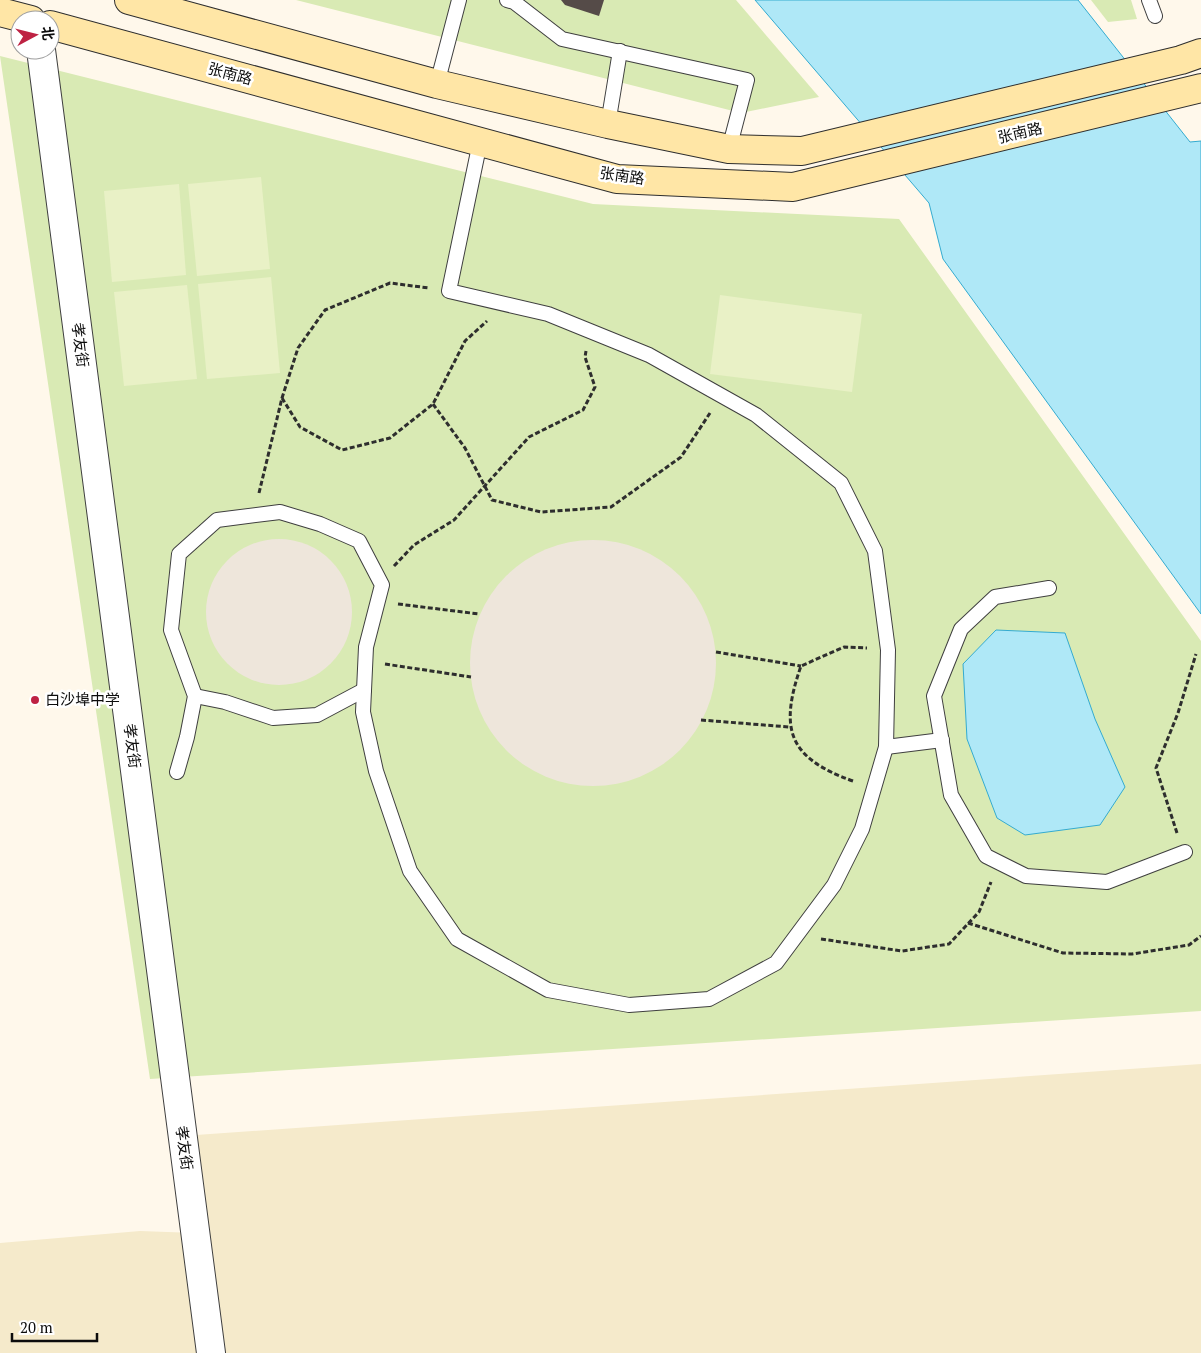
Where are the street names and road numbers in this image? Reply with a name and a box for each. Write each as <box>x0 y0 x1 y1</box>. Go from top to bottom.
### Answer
street label: 张南路 <box>206 58 255 89</box>
street label: 张南路 <box>996 117 1044 147</box>
street label: 张南路 <box>598 162 646 188</box>
street label: 孝友街 <box>68 321 94 368</box>
street label: 孝友街 <box>120 722 146 769</box>
street label: 孝友街 <box>172 1124 198 1172</box>

